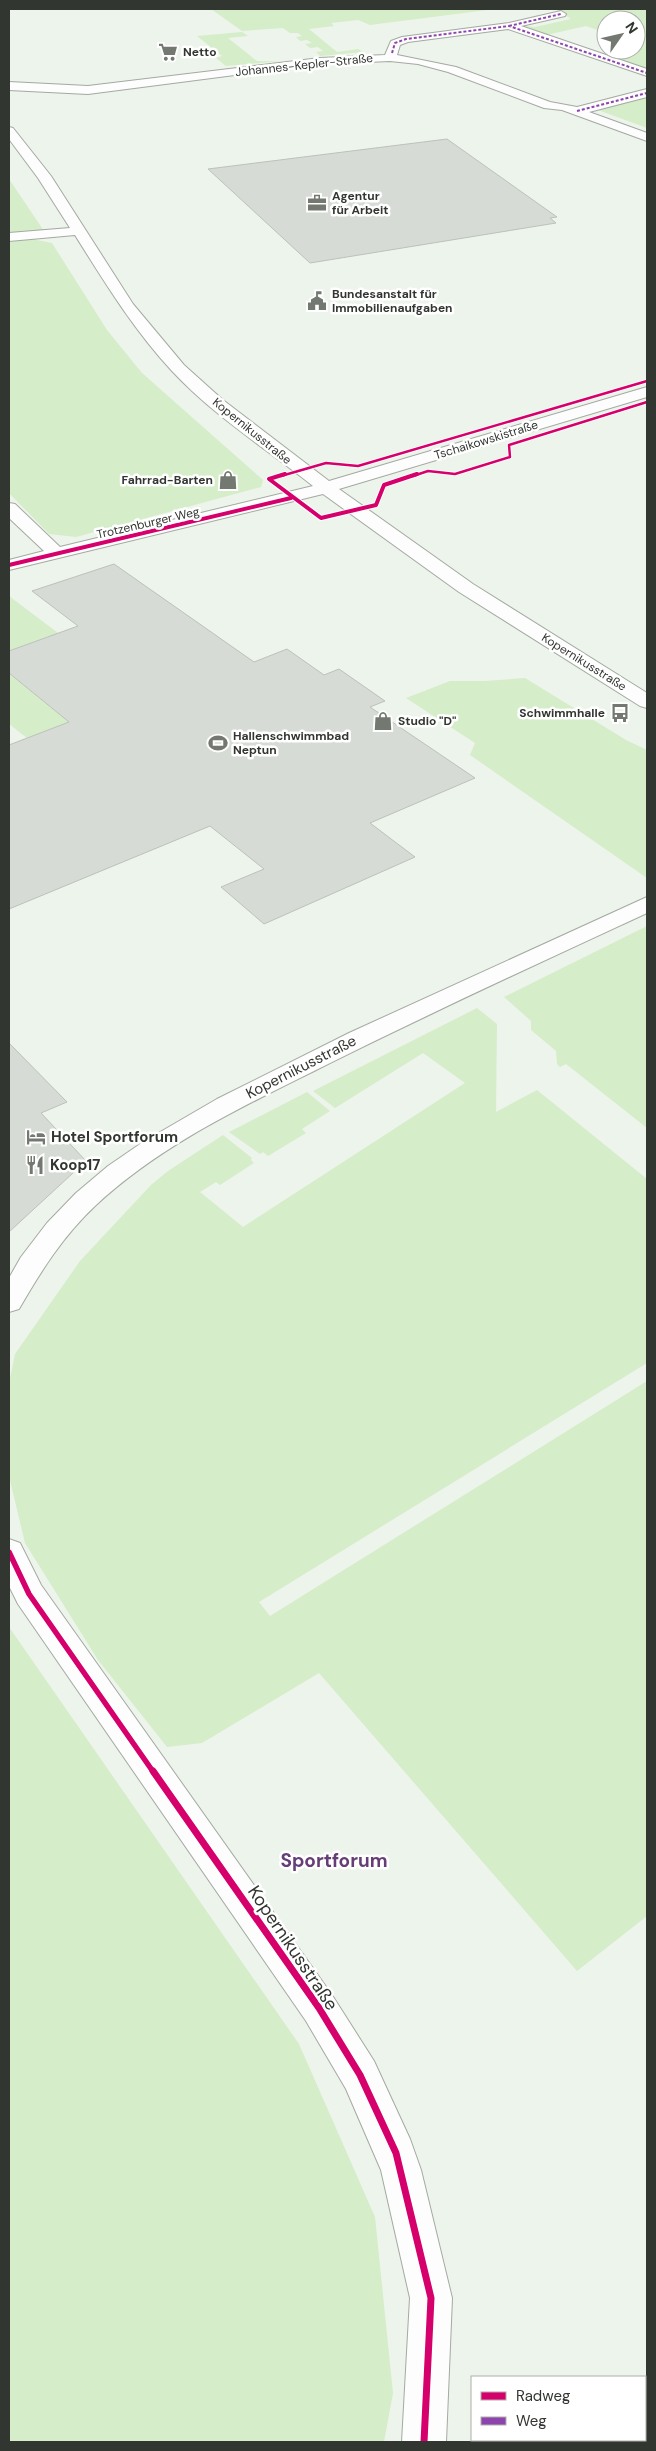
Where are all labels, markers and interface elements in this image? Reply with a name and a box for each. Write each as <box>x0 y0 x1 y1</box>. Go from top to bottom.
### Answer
north arrow <box>596 10 646 60</box>
text: N <box>621 18 642 37</box>
supermarket icon: Netto <box>157 41 179 63</box>
place label: Netto <box>183 44 216 60</box>
street label: Johannes-Kepler-Straße <box>234 50 374 80</box>
place label: Agentur für Arbeit <box>332 188 389 218</box>
office icon: Agentur für Arbeit <box>306 192 328 214</box>
place label: Bundesanstalt für Immobilienaufgaben <box>332 286 453 316</box>
public building icon: Bundesanstalt für Immobilienaufgaben <box>306 290 328 312</box>
street label: Kopernikusstraße <box>209 394 295 468</box>
street label: Tschaikowskistraße <box>432 417 540 463</box>
shop icon: Fahrrad-Barten <box>217 469 239 491</box>
place label: Fahrrad-Barten <box>122 472 213 488</box>
street label: Trotzenburger Weg <box>95 503 201 543</box>
street label: Kopernikusstraße <box>539 629 630 695</box>
bus stop icon: Schwimmhalle <box>609 702 631 724</box>
place label: Schwimmhalle <box>519 705 605 721</box>
shop icon: Studio "D" <box>372 710 394 732</box>
place label: Studio "D" <box>398 713 456 729</box>
place label: Hallenschwimmbad Neptun <box>233 728 349 758</box>
sports icon: Hallenschwimmbad Neptun <box>207 732 229 754</box>
street label: Kopernikusstraße <box>242 1031 360 1103</box>
hotel icon: Hotel Sportforum <box>25 1126 47 1148</box>
place label: Hotel Sportforum <box>51 1127 178 1147</box>
restaurant icon: Koop17 <box>24 1154 46 1176</box>
place label: Koop17 <box>50 1155 100 1175</box>
district label: Sportforum <box>280 1848 388 1873</box>
street label: Kopernikusstraße <box>242 1881 344 2015</box>
legend <box>471 2376 646 2441</box>
text: Radweg <box>516 2386 570 2406</box>
text: Weg <box>516 2411 547 2431</box>

